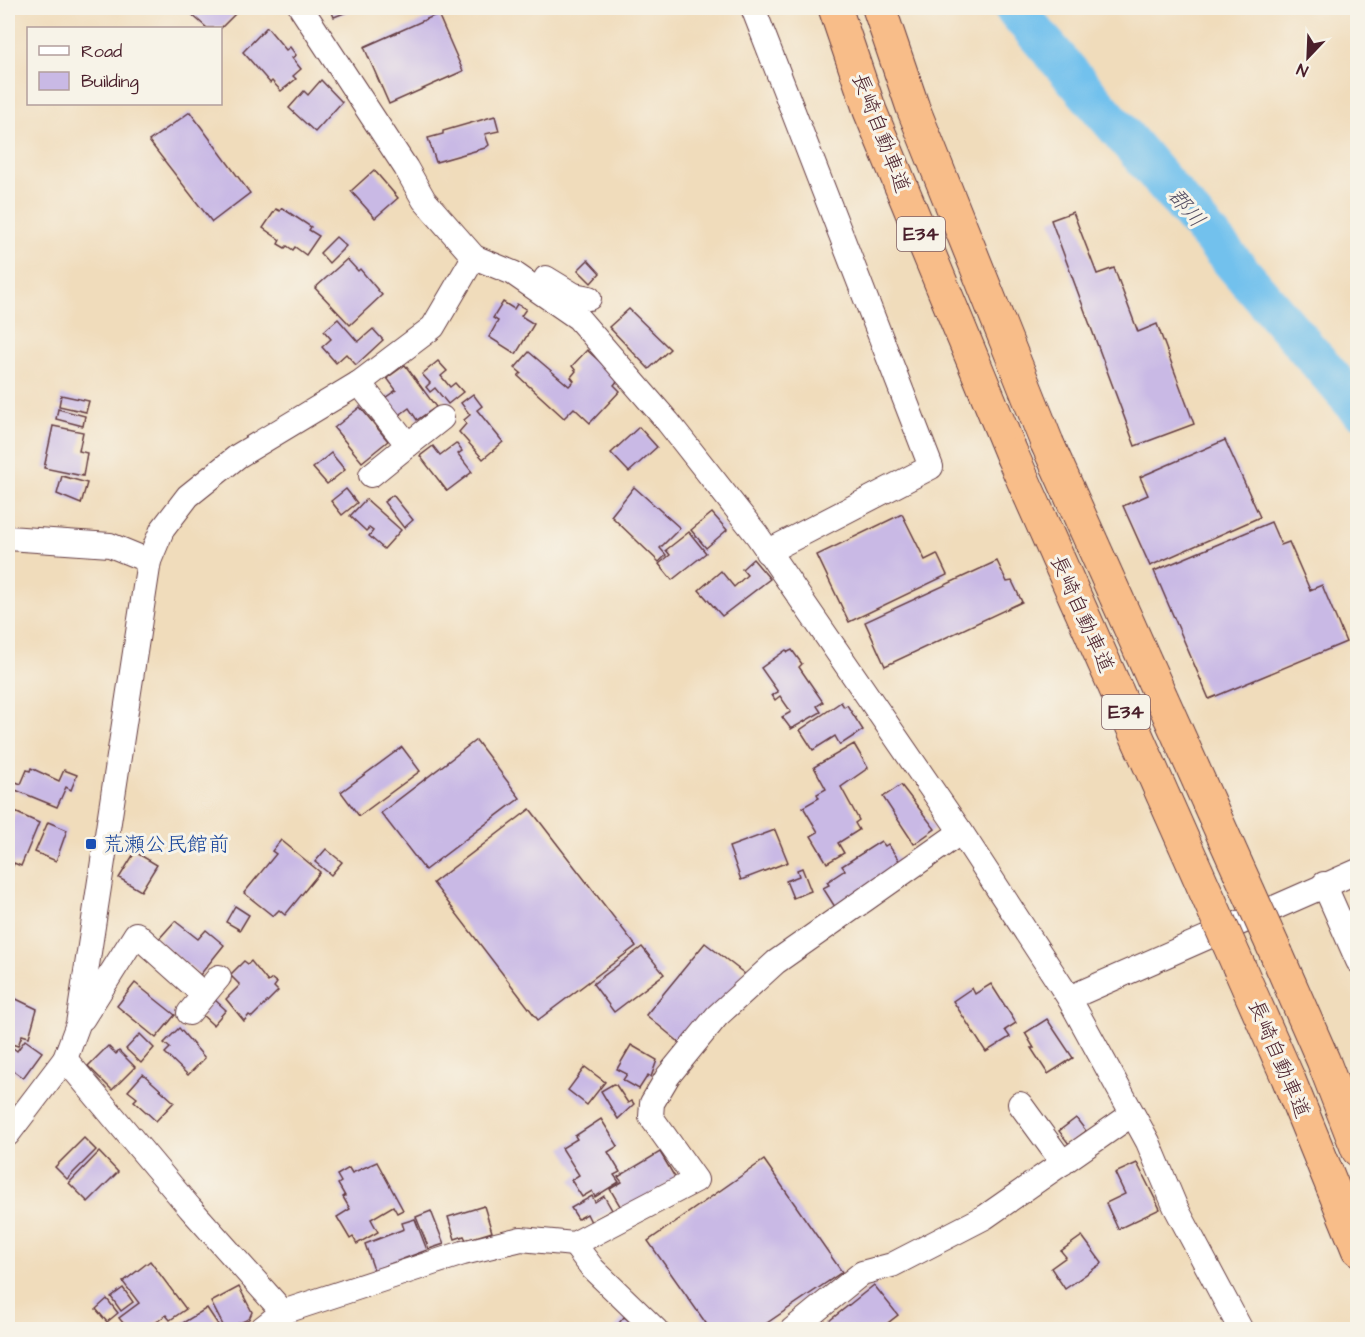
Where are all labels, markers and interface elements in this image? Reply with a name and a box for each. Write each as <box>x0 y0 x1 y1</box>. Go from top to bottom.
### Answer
legend <box>27 27 222 105</box>
north arrow <box>1278 27 1338 87</box>
text: Road <box>81 39 122 64</box>
text: N <box>1294 58 1311 82</box>
text: Building <box>81 69 139 95</box>
street label: 長崎自動車道 <box>845 69 917 197</box>
water label: 郡川 <box>1160 181 1212 235</box>
road number: E34 <box>897 217 945 251</box>
street label: 長崎自動車道 <box>1043 551 1121 677</box>
road number: E34 <box>1102 695 1150 729</box>
place label: 荒瀬公民館前 <box>103 830 229 859</box>
marker: 荒瀬公民館前 <box>84 837 98 851</box>
street label: 長崎自動車道 <box>1241 995 1317 1123</box>

